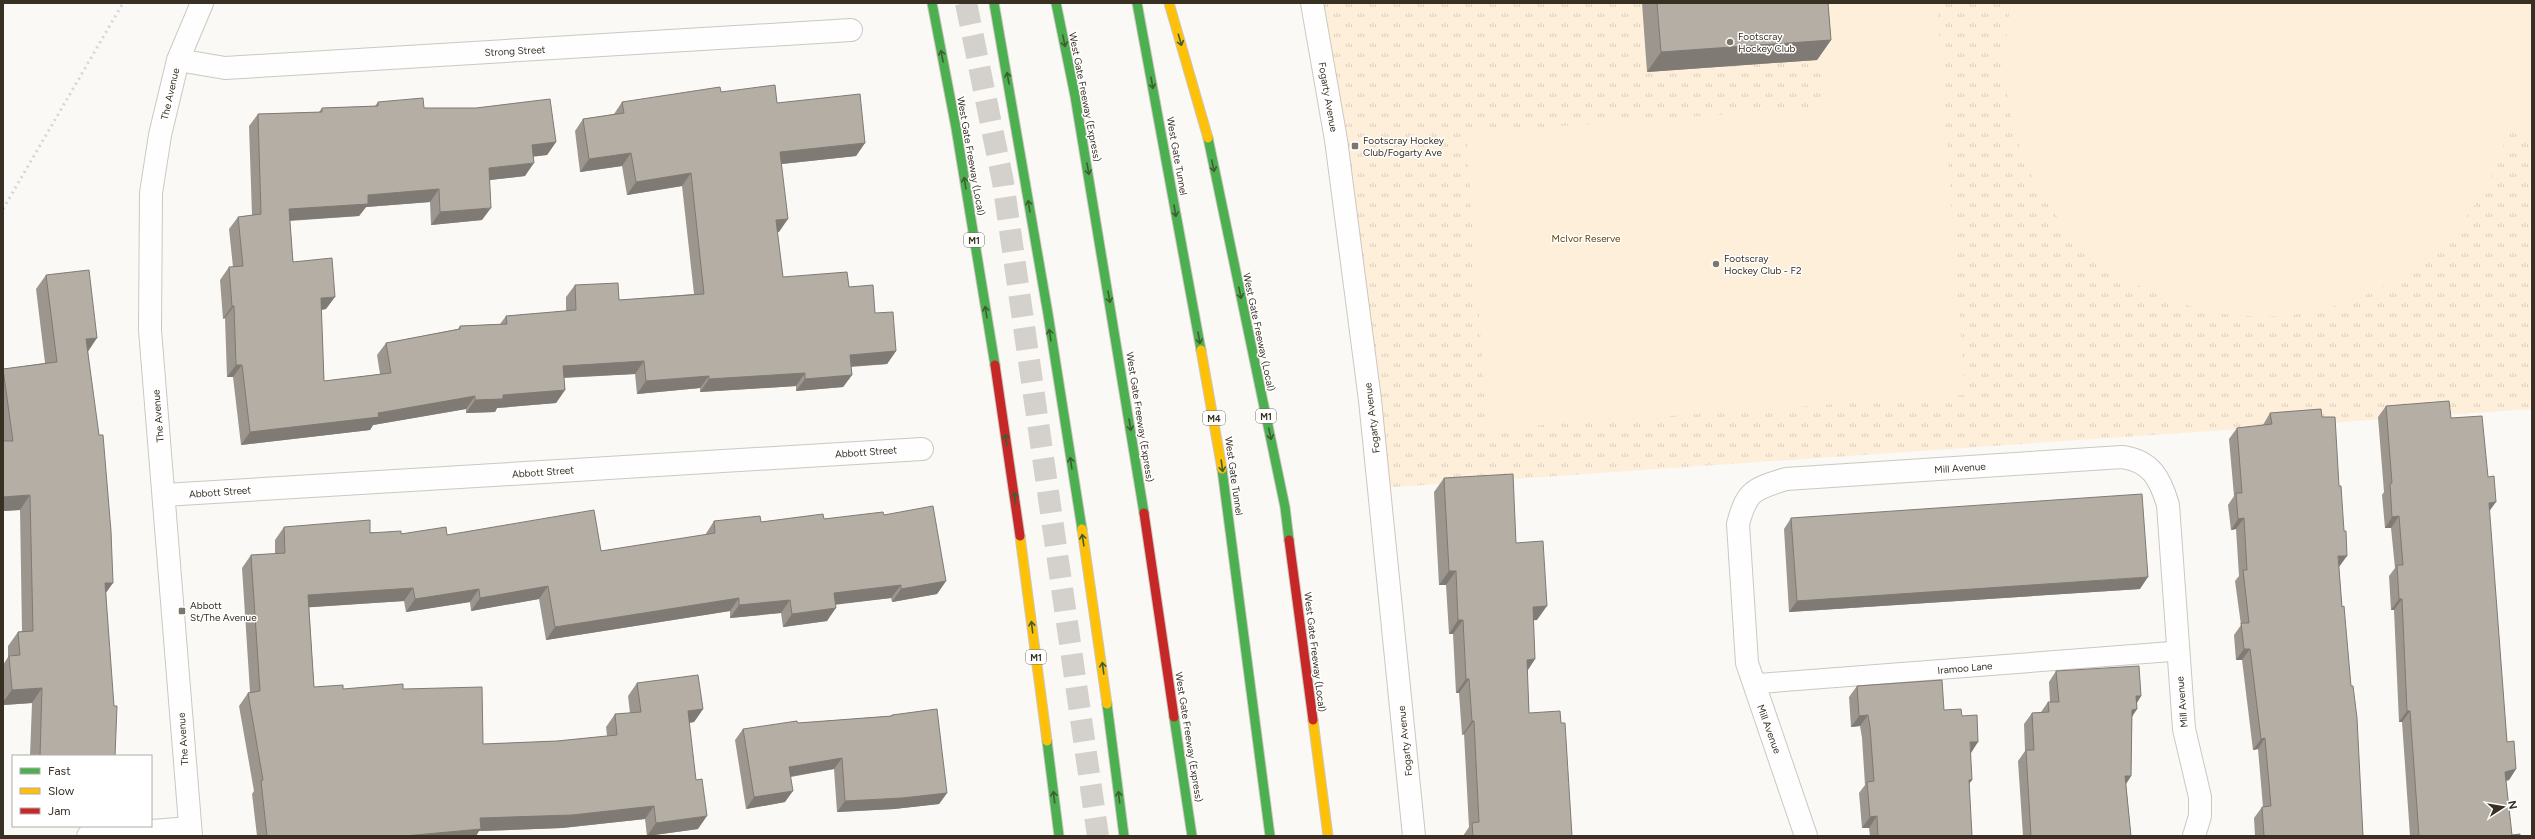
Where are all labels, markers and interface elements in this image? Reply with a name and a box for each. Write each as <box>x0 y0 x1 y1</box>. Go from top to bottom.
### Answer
place label: Footscray Hockey Club <box>1738 30 1796 55</box>
street label: West Gate Freeway (Express) <box>1066 31 1104 163</box>
one-way arrow <box>1060 34 1068 47</box>
one-way arrow <box>1177 34 1184 47</box>
marker: Footscray Hockey Club <box>1725 37 1735 47</box>
street label: Strong Street <box>484 43 546 59</box>
one-way arrow <box>937 49 945 62</box>
street label: Fogarty Avenue <box>1315 61 1341 134</box>
street label: The Avenue <box>158 66 182 121</box>
one-way arrow <box>1003 72 1011 85</box>
one-way arrow <box>1148 76 1156 89</box>
street label: West Gate Freeway (Local) <box>954 95 988 217</box>
street label: West Gate Tunnel <box>1164 116 1190 196</box>
place label: Footscray Hockey Club/Fogarty Ave <box>1363 134 1445 159</box>
marker: Footscray Hockey Club/Fogarty Ave <box>1350 141 1360 151</box>
one-way arrow <box>1210 159 1218 172</box>
one-way arrow <box>1084 162 1092 175</box>
one-way arrow <box>961 177 969 190</box>
one-way arrow <box>1025 200 1033 213</box>
one-way arrow <box>1172 204 1180 217</box>
park label: McIvor Reserve <box>1551 232 1621 245</box>
road number: M1 <box>964 233 984 247</box>
place label: Footscray Hockey Club - F2 <box>1724 252 1802 277</box>
marker: Footscray Hockey Club - F2 <box>1711 259 1721 269</box>
street label: West Gate Freeway (Local) <box>1240 272 1278 392</box>
one-way arrow <box>1236 286 1244 299</box>
one-way arrow <box>1105 290 1113 303</box>
one-way arrow <box>981 306 989 319</box>
one-way arrow <box>1046 329 1054 342</box>
one-way arrow <box>1195 331 1203 344</box>
street label: West Gate Freeway (Express) <box>1123 351 1157 483</box>
street label: Fogarty Avenue <box>1361 382 1383 454</box>
street label: The Avenue <box>149 389 167 443</box>
road number: M1 <box>1256 409 1276 423</box>
road number: M4 <box>1203 411 1225 425</box>
one-way arrow <box>1127 419 1135 432</box>
one-way arrow <box>1266 427 1274 440</box>
one-way arrow <box>1002 434 1010 447</box>
street label: West Gate Tunnel <box>1222 436 1246 516</box>
street label: Abbott Street <box>834 443 898 461</box>
one-way arrow <box>1067 457 1075 470</box>
one-way arrow <box>1218 459 1226 472</box>
street label: Mill Avenue <box>1934 460 1987 476</box>
street label: Abbott Street <box>511 463 575 481</box>
street label: Abbott Street <box>188 483 252 501</box>
one-way arrow <box>1011 492 1019 505</box>
one-way arrow <box>1079 534 1087 547</box>
street label: West Gate Freeway (Local) <box>1301 591 1329 713</box>
place label: Abbott St/The Avenue <box>190 599 257 624</box>
marker: Abbott St/The Avenue <box>177 606 187 616</box>
one-way arrow <box>1028 621 1036 634</box>
road number: M1 <box>1026 650 1046 664</box>
street label: Iramoo Lane <box>1937 659 1994 677</box>
one-way arrow <box>1099 662 1107 675</box>
street label: West Gate Freeway (Express) <box>1172 671 1206 803</box>
street label: Mill Avenue <box>2173 675 2191 728</box>
street label: Mill Avenue <box>1754 703 1784 756</box>
street label: Fogarty Avenue <box>1395 705 1415 777</box>
street label: The Avenue <box>175 712 191 766</box>
legend <box>12 755 152 827</box>
text: Fast <box>48 764 71 778</box>
text: Slow <box>48 784 75 798</box>
north arrow <box>2483 787 2523 827</box>
one-way arrow <box>1050 791 1058 804</box>
one-way arrow <box>1115 791 1123 804</box>
text: N <box>2505 800 2520 811</box>
text: Jam <box>48 804 71 818</box>

